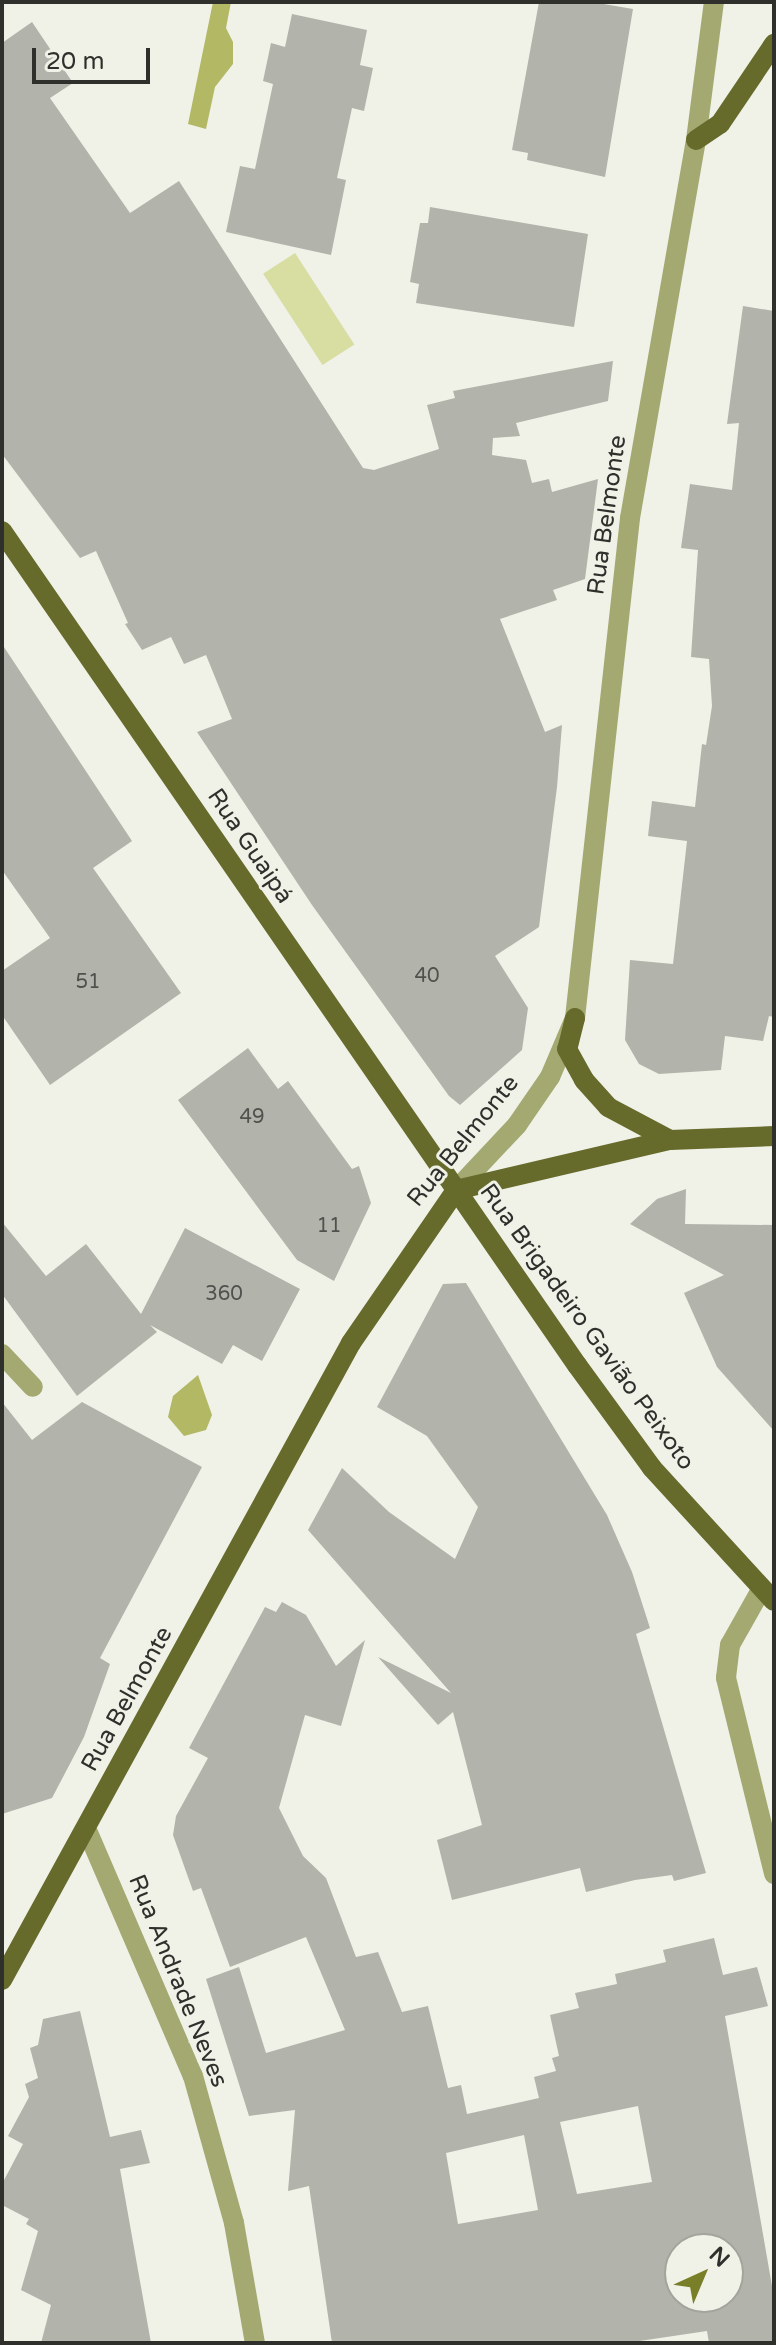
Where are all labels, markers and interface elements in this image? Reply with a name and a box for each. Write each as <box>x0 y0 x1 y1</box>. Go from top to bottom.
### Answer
scale bar <box>36 32 154 82</box>
text: 20 m <box>46 47 104 76</box>
street label: Rua Belmonte <box>582 433 632 597</box>
street label: Rua Guaipá <box>201 783 299 909</box>
house number: 40 <box>414 964 440 988</box>
house number: 51 <box>75 970 101 994</box>
street label: Rua Belmonte <box>401 1069 525 1213</box>
house number: 49 <box>239 1105 265 1129</box>
street label: Rua Brigadeiro Gavião Peixoto <box>473 1178 701 1476</box>
house number: 11 <box>316 1214 342 1238</box>
house number: 360 <box>205 1282 243 1306</box>
street label: Rua Belmonte <box>75 1622 179 1776</box>
street label: Rua Andrade Neves <box>122 1871 234 2091</box>
north arrow <box>664 2233 744 2313</box>
text: N <box>704 2242 735 2273</box>

